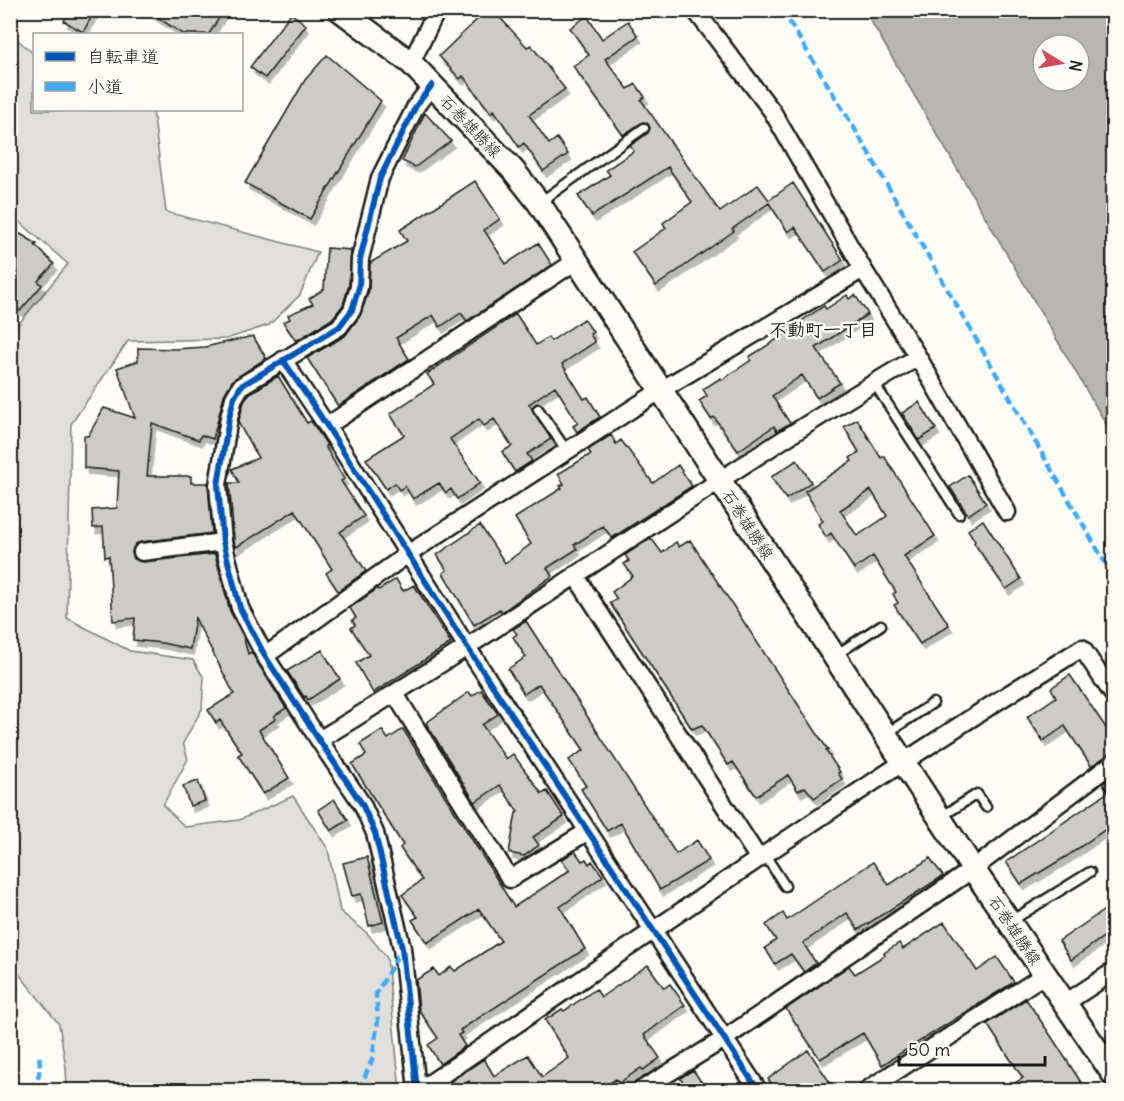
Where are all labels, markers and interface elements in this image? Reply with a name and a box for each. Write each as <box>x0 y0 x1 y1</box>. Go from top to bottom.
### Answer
legend <box>33 33 243 111</box>
north arrow <box>1031 33 1091 93</box>
text: 自転車道 <box>87 45 159 68</box>
text: N <box>1065 59 1087 73</box>
text: 小道 <box>87 75 123 98</box>
street label: 石巻雄勝線 <box>436 90 506 162</box>
district label: 不動町一丁目 <box>769 318 877 341</box>
street label: 石巻雄勝線 <box>718 485 778 563</box>
street label: 石巻雄勝線 <box>984 891 1046 969</box>
scale bar <box>899 1029 1044 1067</box>
text: 50 m <box>908 1038 950 1061</box>

